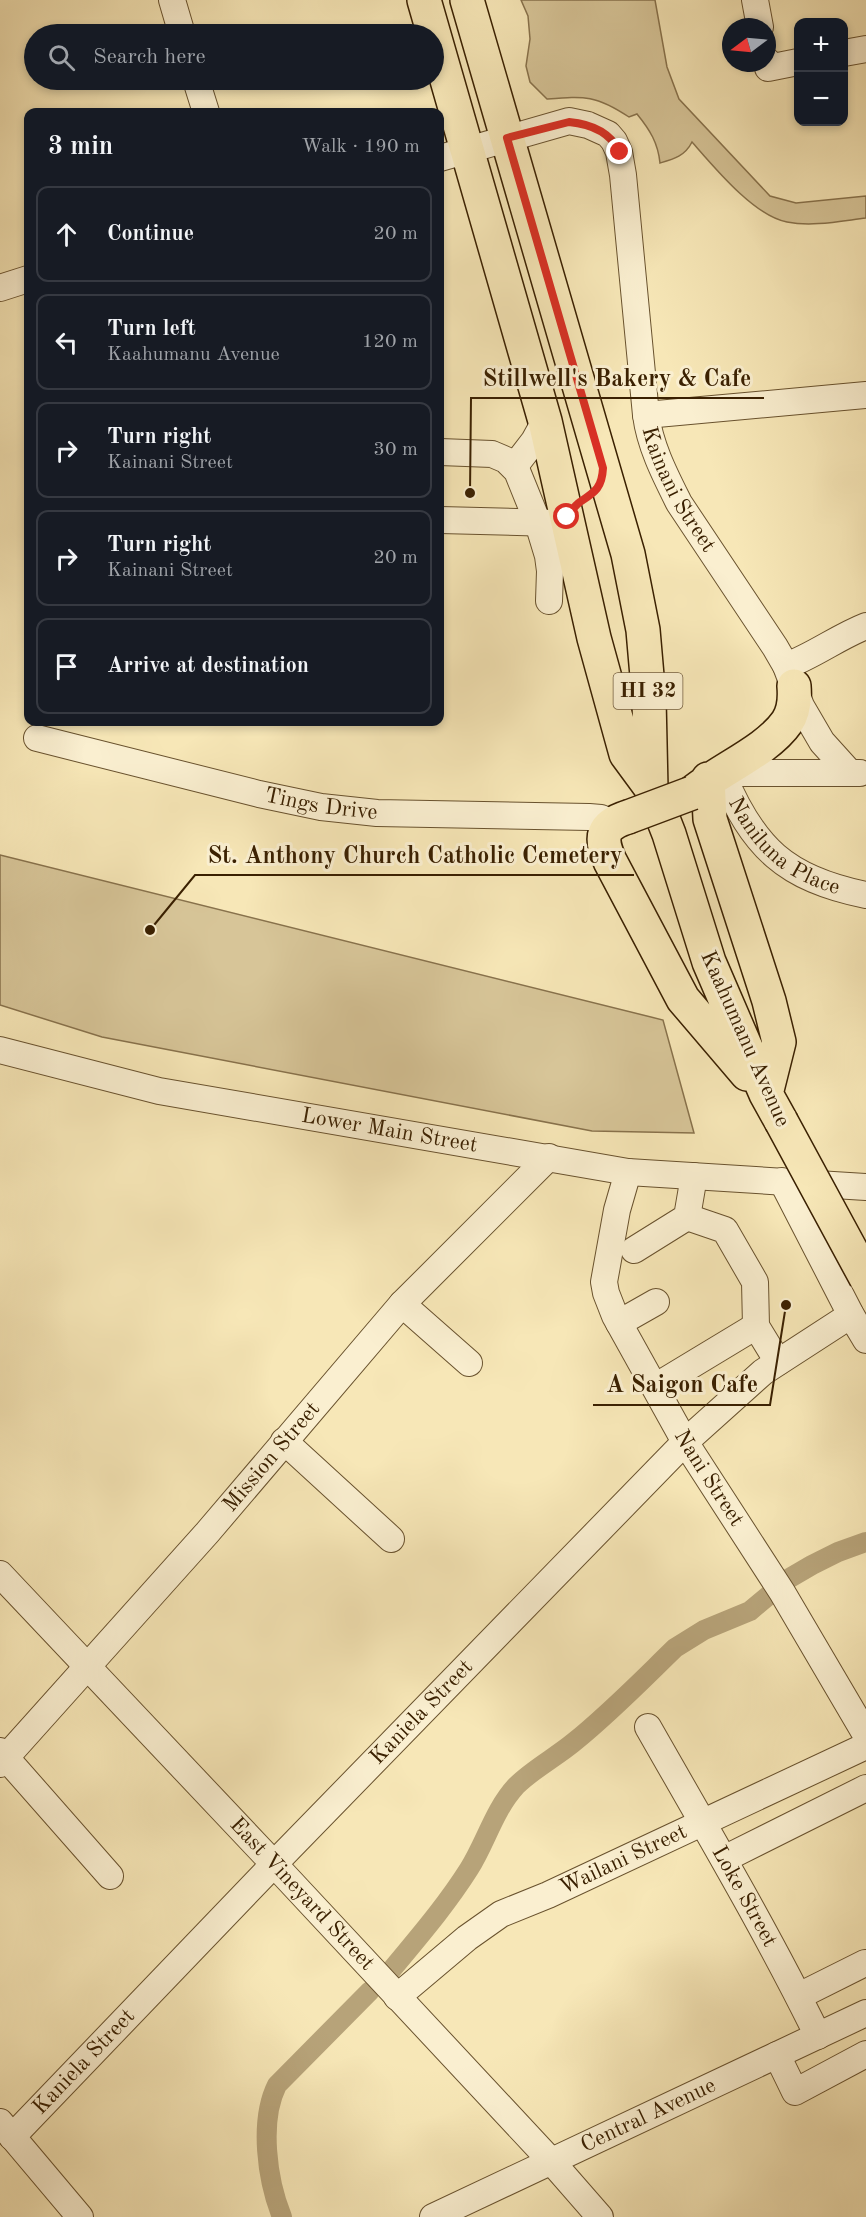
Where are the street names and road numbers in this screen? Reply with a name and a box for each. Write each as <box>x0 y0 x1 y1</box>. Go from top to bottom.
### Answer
street label: Kainani Street <box>637 424 720 556</box>
road number: HI 32 <box>614 673 682 709</box>
street label: Tings Drive <box>263 784 379 824</box>
street label: Naniluna Place <box>724 794 843 899</box>
street label: Kaahumanu Avenue <box>696 948 794 1130</box>
street label: Lower Main Street <box>300 1105 479 1157</box>
street label: Mission Street <box>219 1398 324 1516</box>
street label: Nani Street <box>670 1426 748 1531</box>
street label: Kaniela Street <box>366 1656 477 1769</box>
street label: East Vineyard Street <box>225 1813 378 1975</box>
street label: Wailani Street <box>556 1821 690 1899</box>
street label: Loke Street <box>707 1842 781 1951</box>
street label: Kaniela Street <box>29 2005 139 2119</box>
street label: Central Avenue <box>577 2074 719 2157</box>

